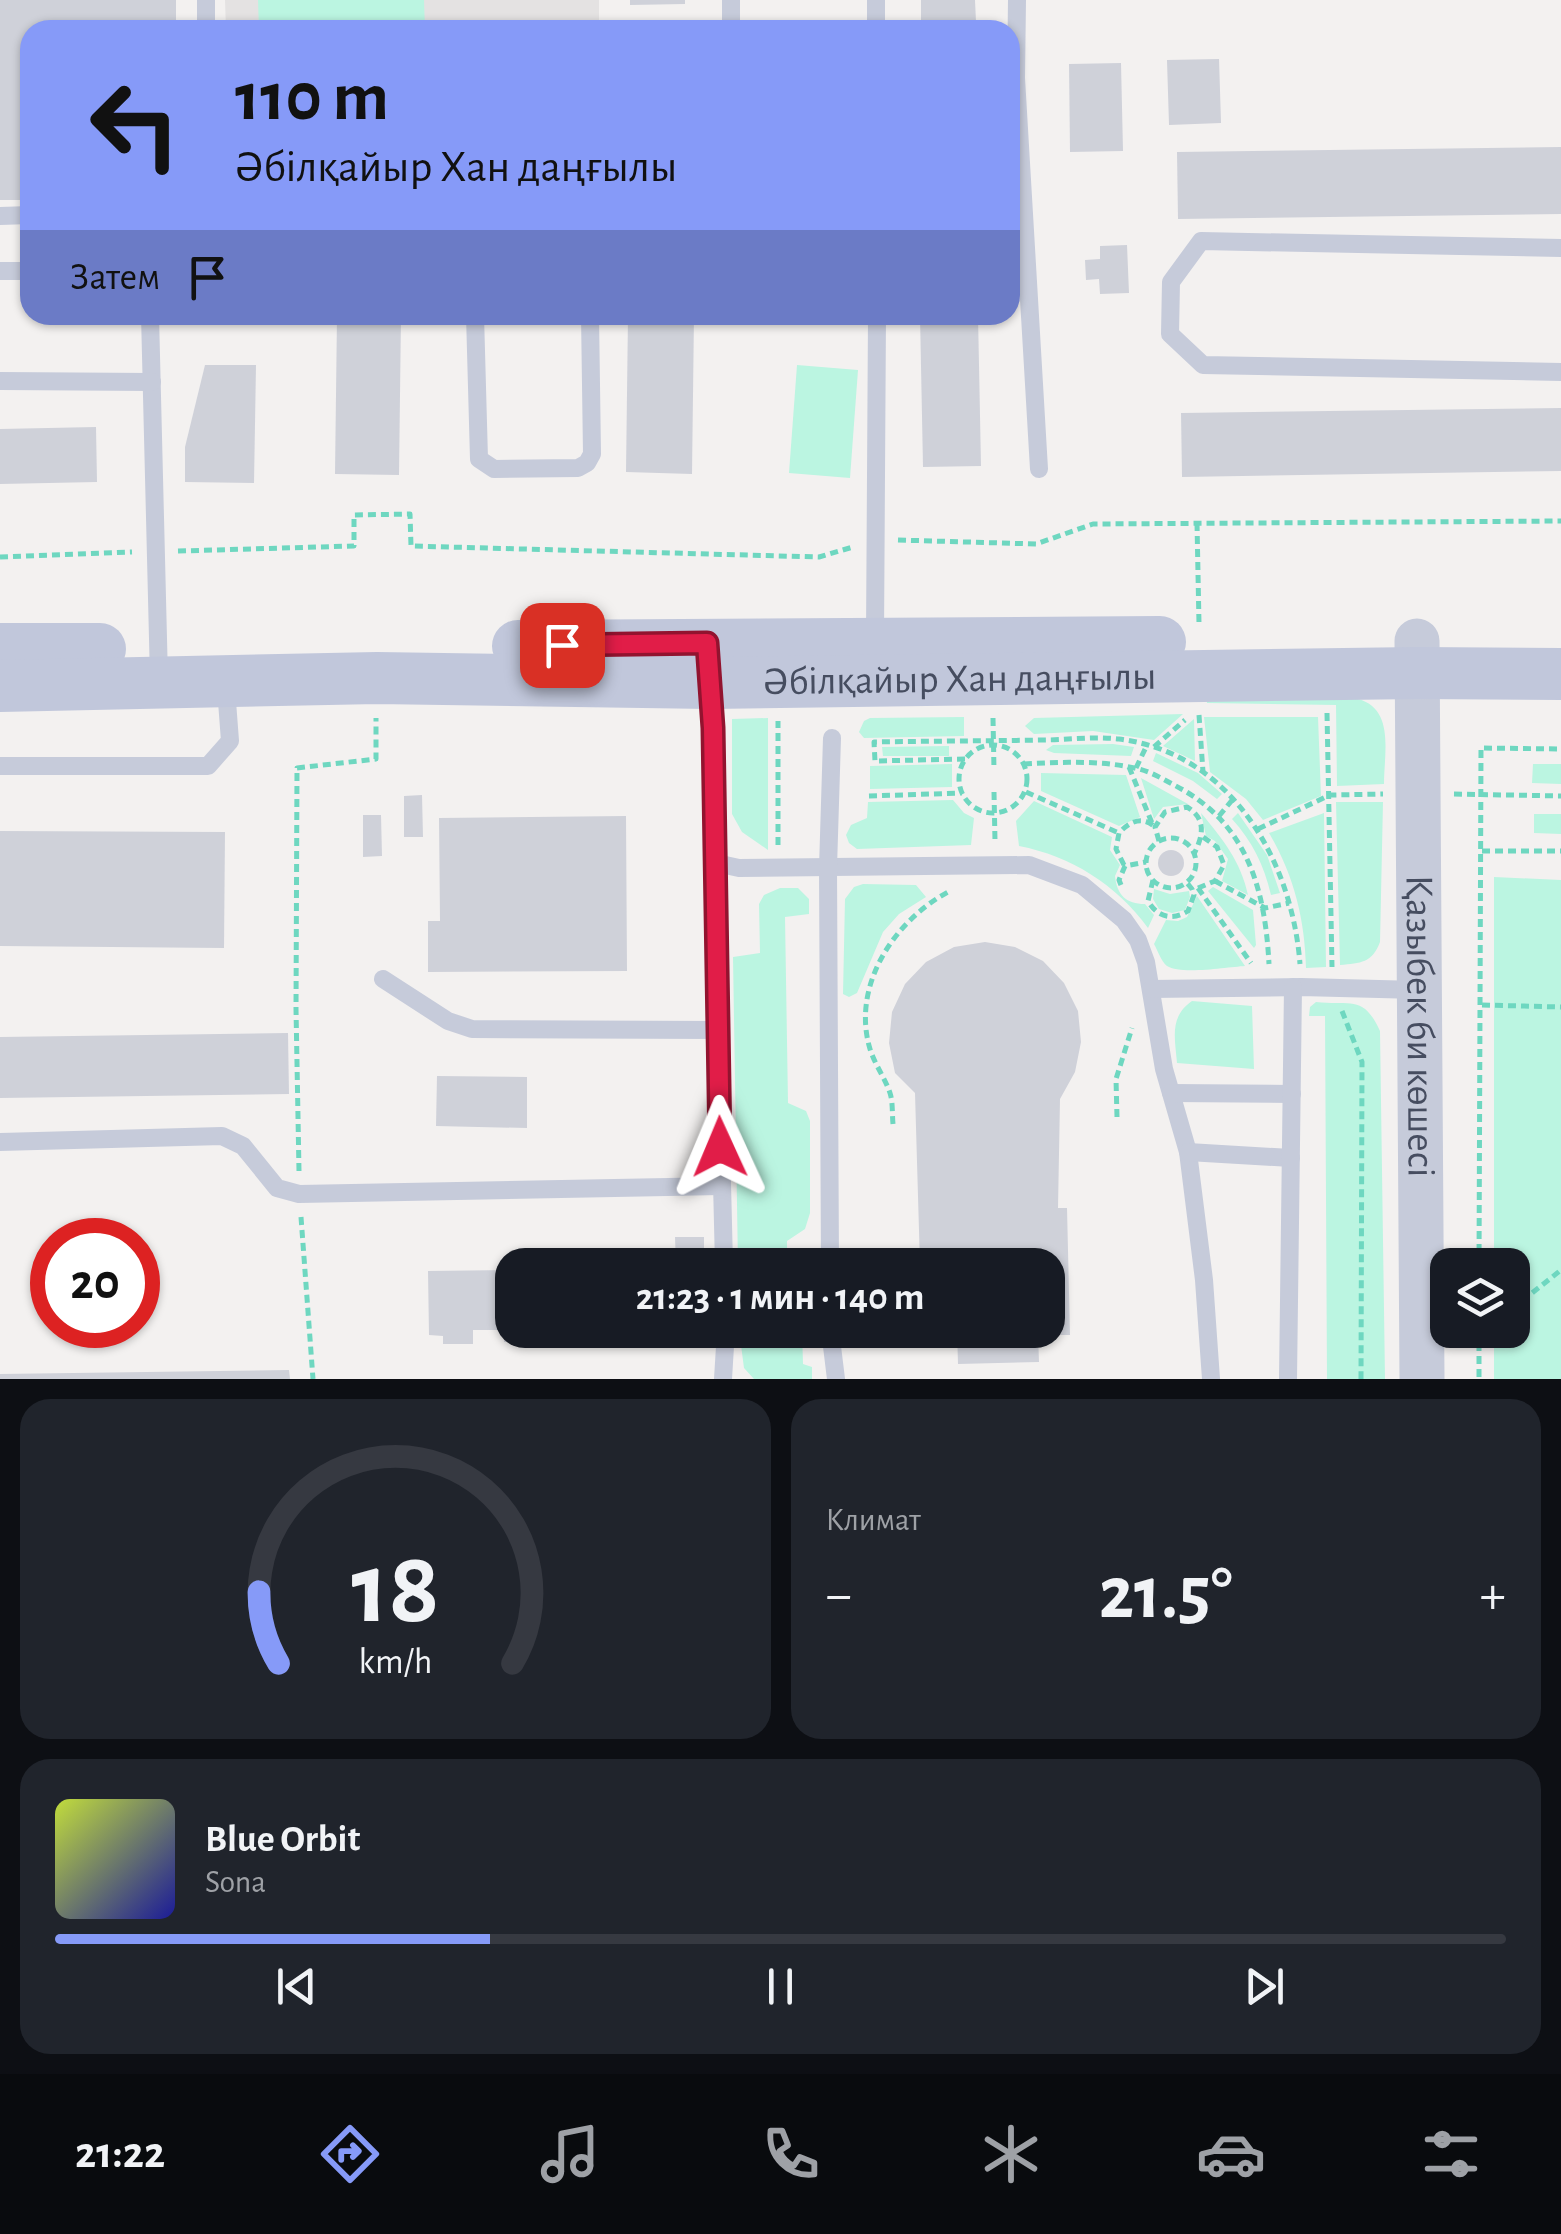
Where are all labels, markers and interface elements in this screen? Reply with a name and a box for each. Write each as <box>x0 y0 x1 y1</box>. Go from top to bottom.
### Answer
icon: left <box>70 60 200 190</box>
text: 110 m <box>235 63 389 133</box>
text: Әбілқайыр Хан даңғылы <box>235 145 677 190</box>
icon: arrive <box>180 250 235 305</box>
text: Затем <box>70 259 160 297</box>
pin <box>520 603 605 688</box>
icon: arrive <box>535 618 590 673</box>
street label: Әбілқайыр Хан даңғылы <box>763 657 1157 702</box>
street label: Қазыбек би көшесі <box>1399 874 1441 1178</box>
position arrow <box>668 1095 772 1199</box>
speed limit sign: 20 <box>30 1218 160 1348</box>
map controls <box>1430 1248 1530 1348</box>
button: layers <box>1430 1248 1530 1348</box>
text: 21:23 · 1 мин · 140 m <box>636 1279 924 1317</box>
text: Климат <box>826 1504 921 1536</box>
text: 18 <box>351 1538 440 1642</box>
text: 21.5° <box>1099 1557 1233 1632</box>
text: − <box>826 1568 852 1623</box>
text: + <box>1480 1568 1506 1623</box>
text: km/h <box>358 1644 432 1680</box>
text: Blue Orbit <box>205 1821 360 1859</box>
text: Sona <box>205 1866 266 1898</box>
icon: previous <box>269 1959 324 2014</box>
icon: pause <box>753 1959 808 2014</box>
icon: next <box>1237 1959 1292 2014</box>
icon: directions <box>315 2119 385 2189</box>
icon: music <box>535 2119 605 2189</box>
icon: phone <box>756 2119 826 2189</box>
icon: climate <box>976 2119 1046 2189</box>
icon: car <box>1196 2119 1266 2189</box>
icon: filters <box>1416 2119 1486 2189</box>
text: 21:22 <box>75 2131 165 2176</box>

